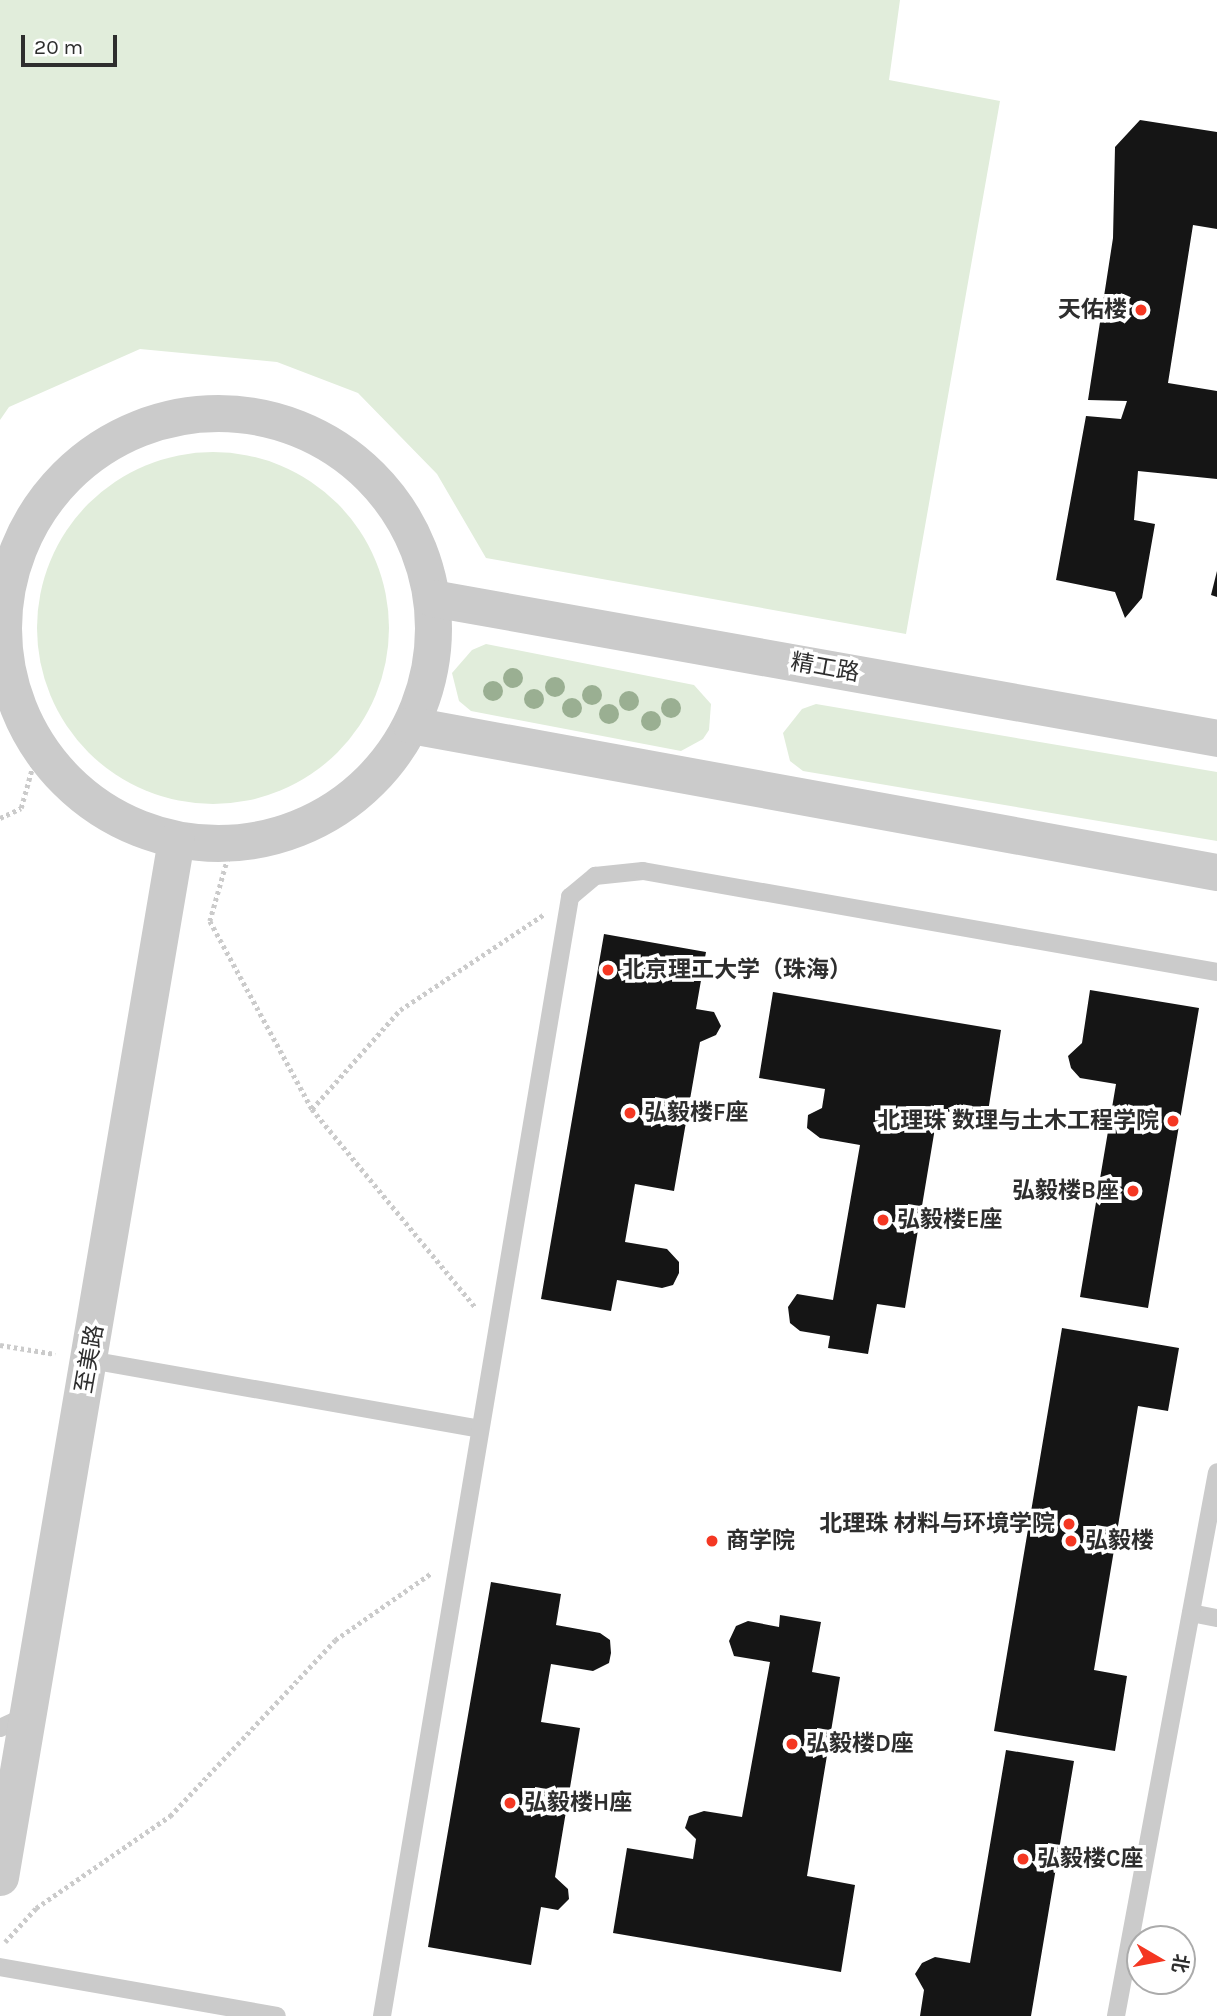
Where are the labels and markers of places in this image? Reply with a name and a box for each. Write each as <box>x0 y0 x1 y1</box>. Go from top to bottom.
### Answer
place label: 天佑楼 <box>1058 296 1127 324</box>
marker: 天佑楼 <box>1133 302 1149 318</box>
place label: 北京理工大学（珠海） <box>622 956 852 984</box>
marker: 北京理工大学（珠海） <box>600 962 616 978</box>
place label: 弘毅楼F座 <box>644 1099 749 1127</box>
marker: 弘毅楼F座 <box>622 1105 638 1121</box>
place label: 北理珠 数理与土木工程学院 <box>877 1107 1159 1135</box>
marker: 北理珠 数理与土木工程学院 <box>1165 1113 1181 1129</box>
place label: 弘毅楼B座 <box>1012 1177 1119 1205</box>
marker: 弘毅楼B座 <box>1125 1183 1141 1199</box>
place label: 弘毅楼E座 <box>897 1206 1002 1234</box>
marker: 弘毅楼E座 <box>875 1212 891 1228</box>
place label: 北理珠 材料与环境学院 <box>819 1510 1055 1538</box>
marker: 北理珠 材料与环境学院 <box>1061 1516 1077 1532</box>
place label: 商学院 <box>726 1527 795 1555</box>
place label: 弘毅楼 <box>1085 1527 1154 1555</box>
marker: 商学院 <box>704 1533 720 1549</box>
marker: 弘毅楼 <box>1063 1533 1079 1549</box>
place label: 弘毅楼D座 <box>806 1730 914 1758</box>
marker: 弘毅楼D座 <box>784 1736 800 1752</box>
place label: 弘毅楼H座 <box>524 1789 632 1817</box>
marker: 弘毅楼H座 <box>502 1795 518 1811</box>
place label: 弘毅楼C座 <box>1037 1845 1144 1873</box>
marker: 弘毅楼C座 <box>1015 1851 1031 1867</box>

